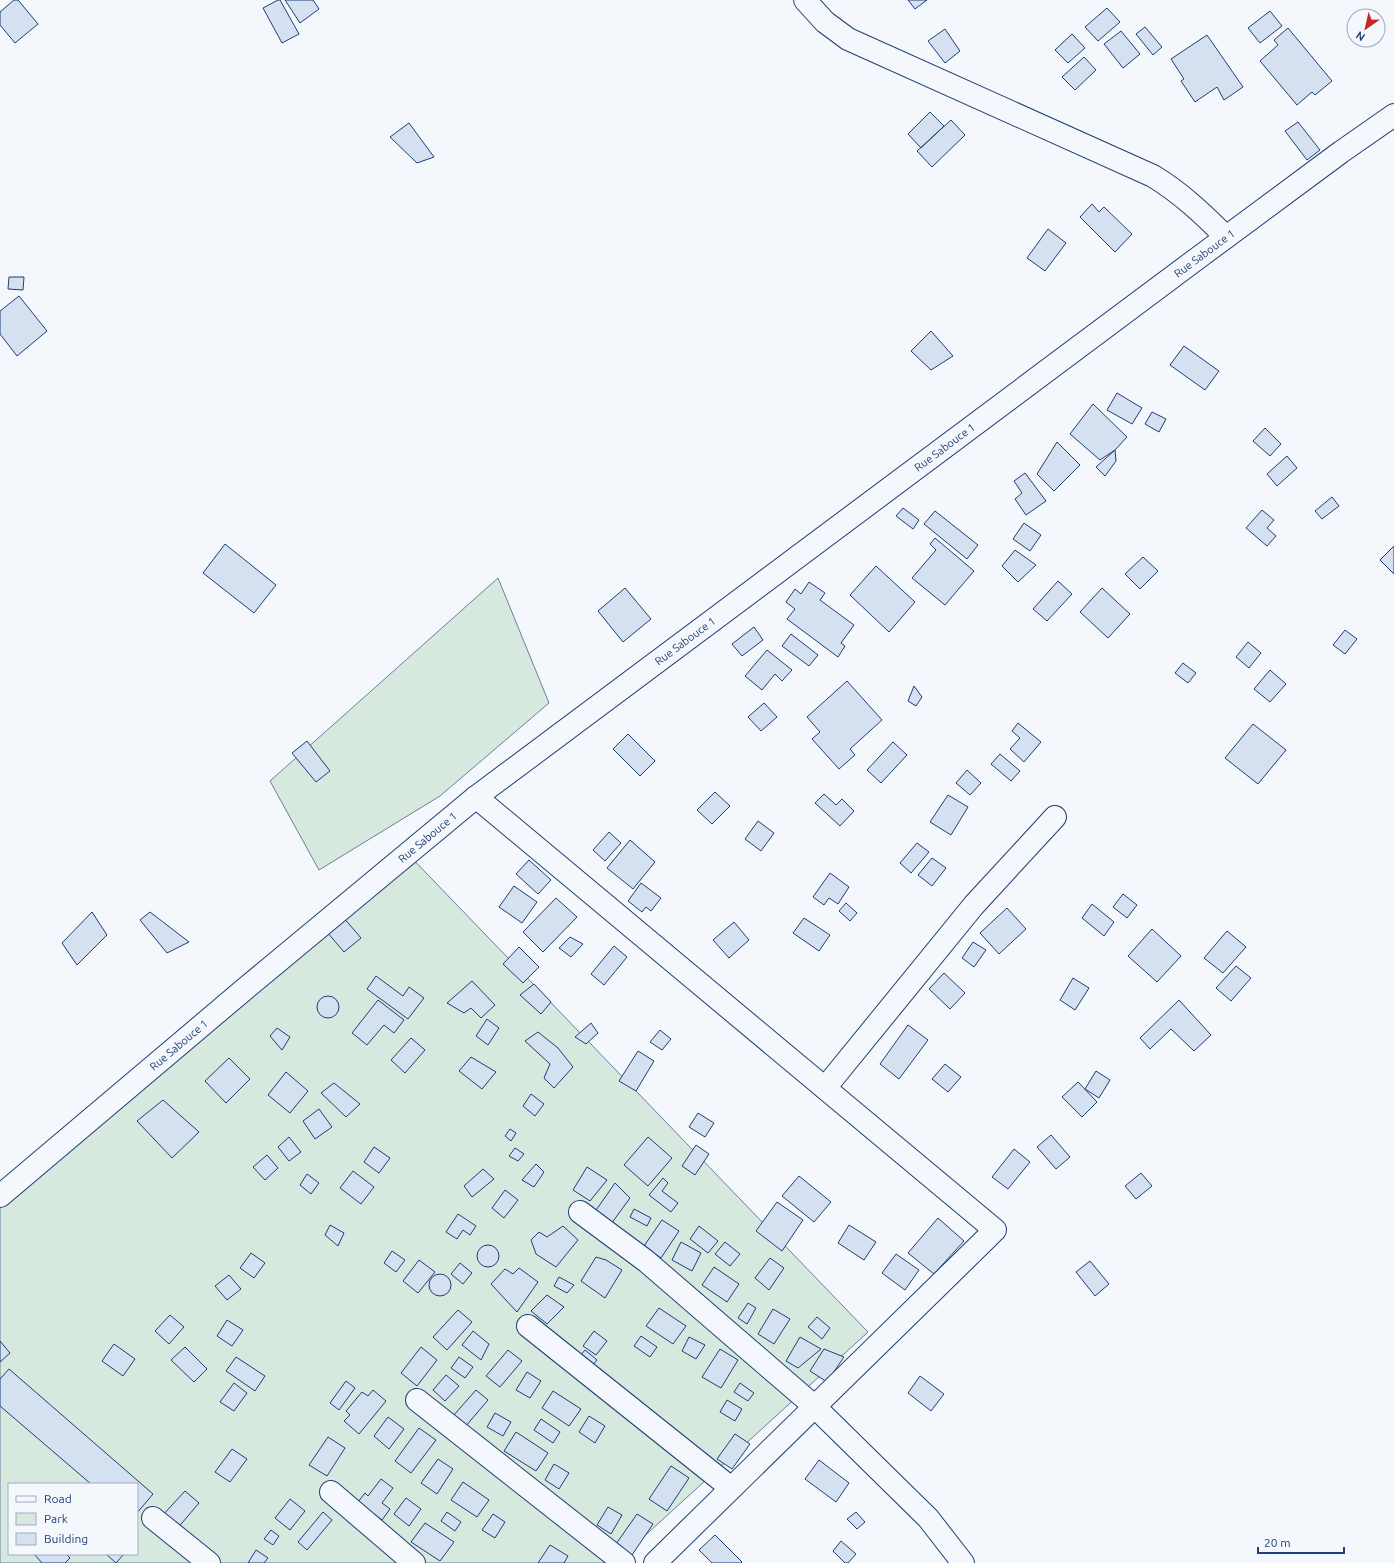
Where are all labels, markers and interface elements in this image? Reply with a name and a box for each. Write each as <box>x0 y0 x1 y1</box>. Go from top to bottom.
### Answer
north arrow <box>1346 8 1386 48</box>
text: N <box>1354 29 1367 44</box>
street label: Rue Sabouce 1 <box>1172 227 1237 280</box>
street label: Rue Sabouce 1 <box>912 421 977 474</box>
street label: Rue Sabouce 1 <box>653 615 718 667</box>
street label: Rue Sabouce 1 <box>396 810 459 865</box>
street label: Rue Sabouce 1 <box>147 1017 210 1073</box>
legend <box>8 1483 138 1555</box>
text: Road <box>44 1492 72 1505</box>
text: Park <box>44 1512 68 1525</box>
scale bar <box>1258 1529 1344 1555</box>
text: Building <box>44 1532 88 1545</box>
text: 20 m <box>1264 1536 1291 1549</box>

